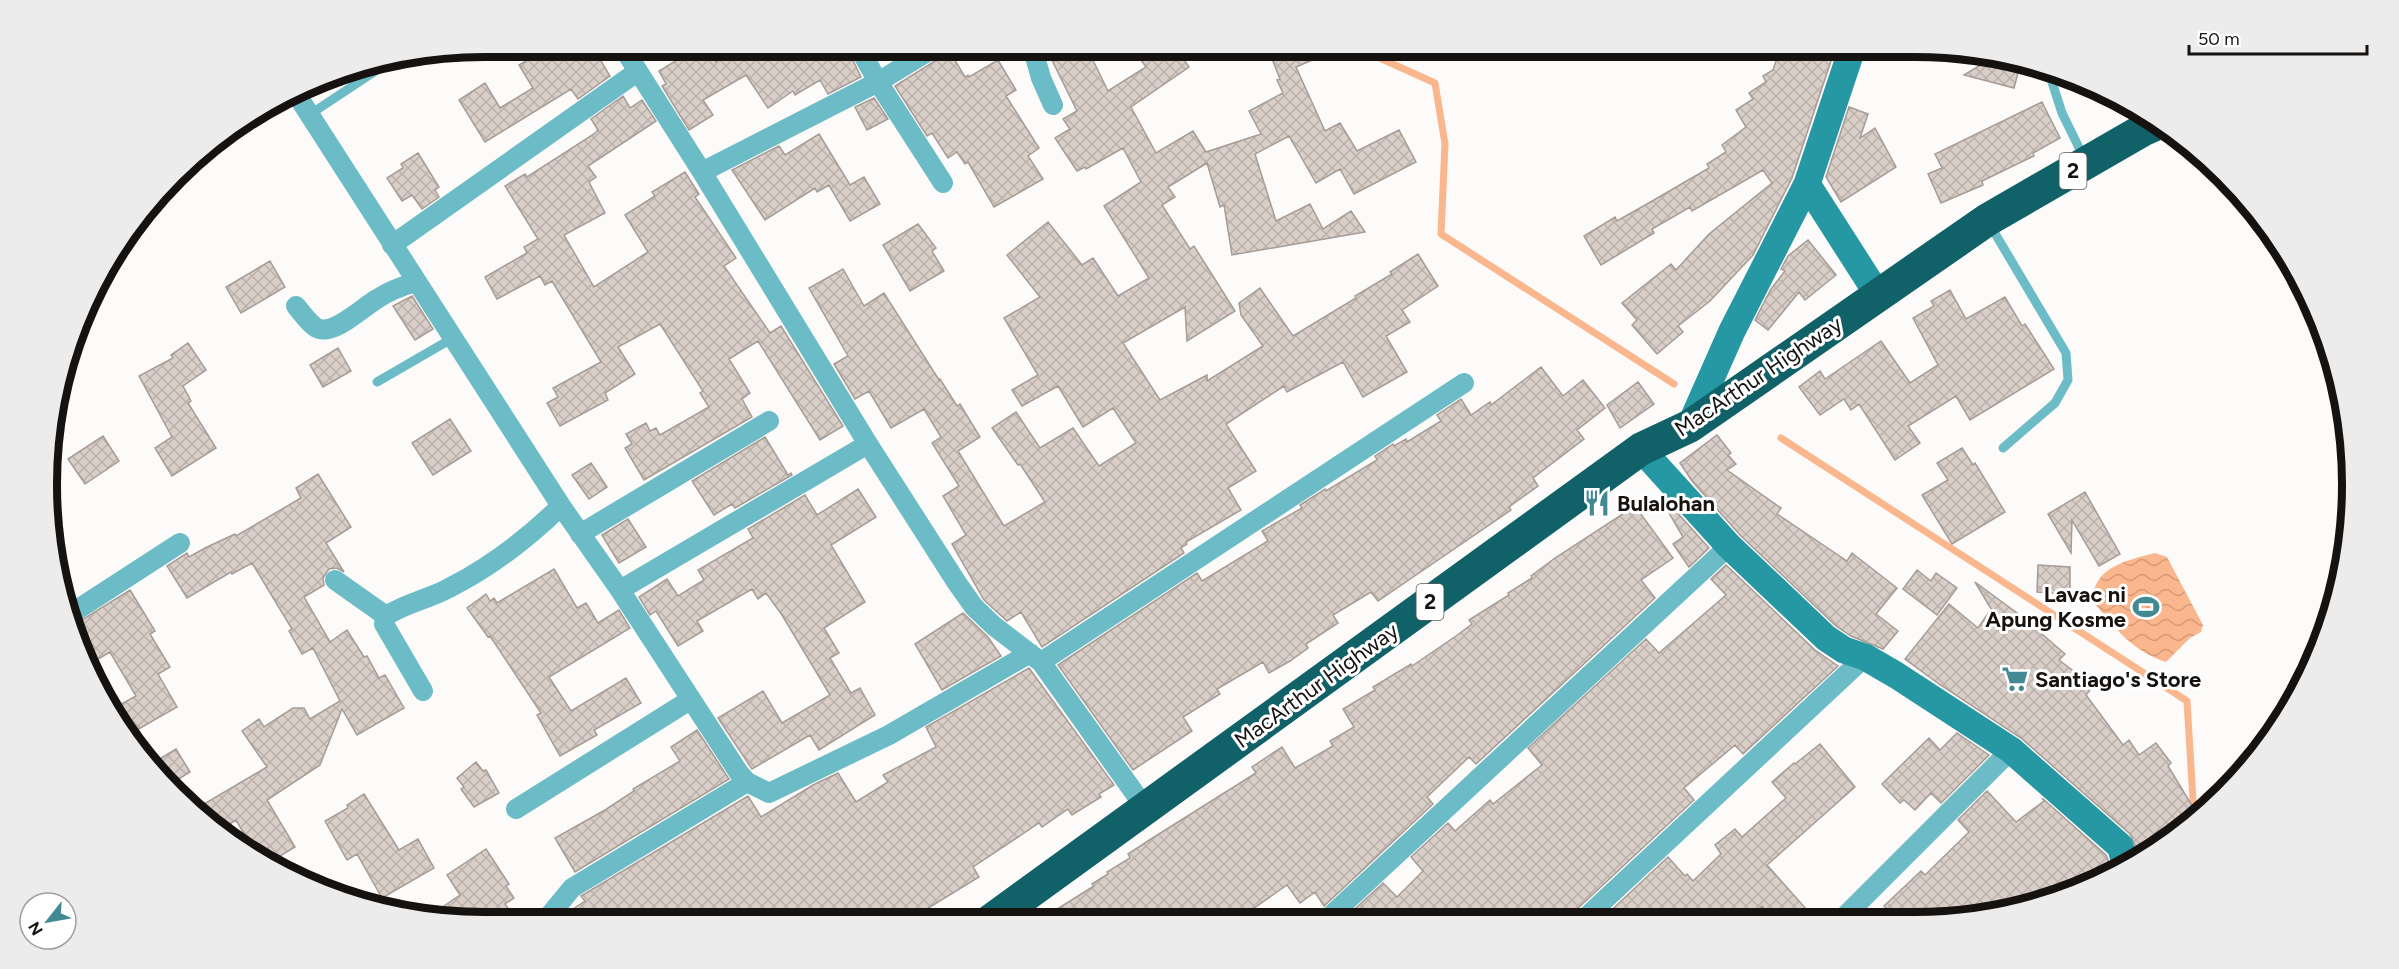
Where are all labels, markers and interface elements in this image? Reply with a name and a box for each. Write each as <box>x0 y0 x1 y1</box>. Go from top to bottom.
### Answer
scale bar <box>2189 18 2368 56</box>
text: 50 m <box>2198 28 2240 50</box>
road number: 2 <box>2060 153 2086 189</box>
street label: MacArthur Highway <box>1669 310 1847 442</box>
restaurant icon: Bulalohan <box>1582 488 1612 518</box>
place label: Bulalohan <box>1617 490 1715 517</box>
place label: Lavac ni Apung Kosme <box>1985 581 2126 633</box>
road number: 2 <box>1416 584 1444 620</box>
sports icon: Lavac ni Apung Kosme <box>2131 592 2161 622</box>
street label: MacArthur Highway <box>1229 617 1404 754</box>
supermarket icon: Santiago's Store <box>2000 664 2030 694</box>
place label: Santiago's Store <box>2035 666 2201 693</box>
north arrow <box>18 891 78 951</box>
text: N <box>24 918 47 939</box>

